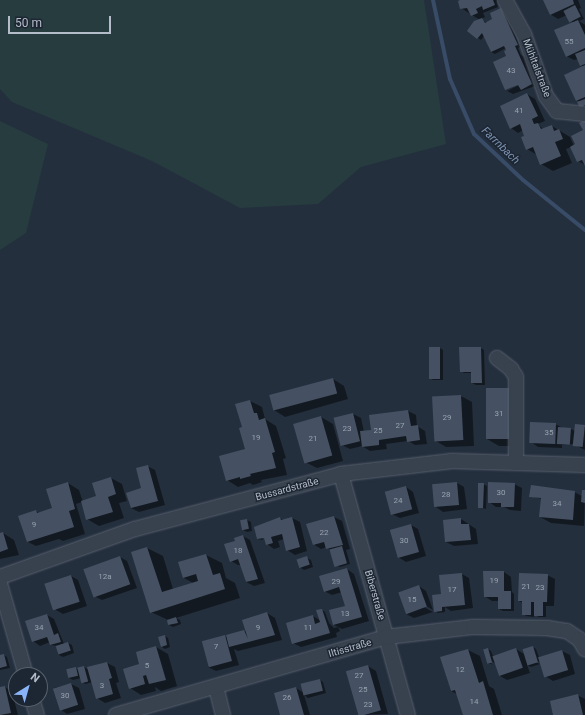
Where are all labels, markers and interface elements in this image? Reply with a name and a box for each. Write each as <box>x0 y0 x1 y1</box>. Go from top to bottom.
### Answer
scale bar <box>10 8 113 34</box>
text: 50 m <box>15 16 42 30</box>
street label: Mühltalstraße <box>520 37 554 99</box>
house number: 55 <box>565 37 573 47</box>
house number: 43 <box>507 66 515 76</box>
house number: 41 <box>515 106 523 116</box>
water label: Farrnbach <box>478 125 522 167</box>
house number: 31 <box>495 409 503 419</box>
house number: 29 <box>443 413 451 423</box>
house number: 27 <box>396 421 404 431</box>
house number: 23 <box>343 424 351 434</box>
house number: 25 <box>374 426 382 436</box>
house number: 35 <box>545 428 553 438</box>
house number: 19 <box>252 433 260 443</box>
house number: 21 <box>309 434 317 444</box>
street label: Bussardstraße <box>254 475 320 503</box>
house number: 30 <box>497 488 505 498</box>
house number: 28 <box>442 490 450 500</box>
house number: 24 <box>394 496 402 506</box>
house number: 34 <box>553 499 561 509</box>
house number: 9 <box>32 520 36 530</box>
house number: 22 <box>320 528 328 538</box>
house number: 30 <box>400 536 408 546</box>
house number: 18 <box>234 546 242 556</box>
street label: Biberstraße <box>362 569 388 621</box>
house number: 12a <box>98 572 112 582</box>
house number: 19 <box>490 576 498 586</box>
house number: 29 <box>332 577 340 587</box>
house number: 21 <box>522 582 530 592</box>
house number: 23 <box>536 583 544 593</box>
house number: 17 <box>448 585 456 595</box>
house number: 15 <box>408 595 416 605</box>
house number: 13 <box>341 609 349 619</box>
house number: 34 <box>35 623 43 633</box>
house number: 9 <box>256 623 260 633</box>
house number: 11 <box>304 623 312 633</box>
street label: Iltisstraße <box>327 636 373 660</box>
house number: 7 <box>214 642 218 652</box>
house number: 5 <box>145 661 149 671</box>
house number: 12 <box>456 665 464 675</box>
north arrow <box>8 667 48 707</box>
text: N <box>28 670 42 685</box>
house number: 27 <box>355 671 363 681</box>
house number: 3 <box>100 681 104 691</box>
house number: 25 <box>359 685 367 695</box>
house number: 30 <box>61 691 69 701</box>
house number: 26 <box>283 693 291 703</box>
house number: 14 <box>470 697 478 707</box>
house number: 23 <box>364 700 372 710</box>

